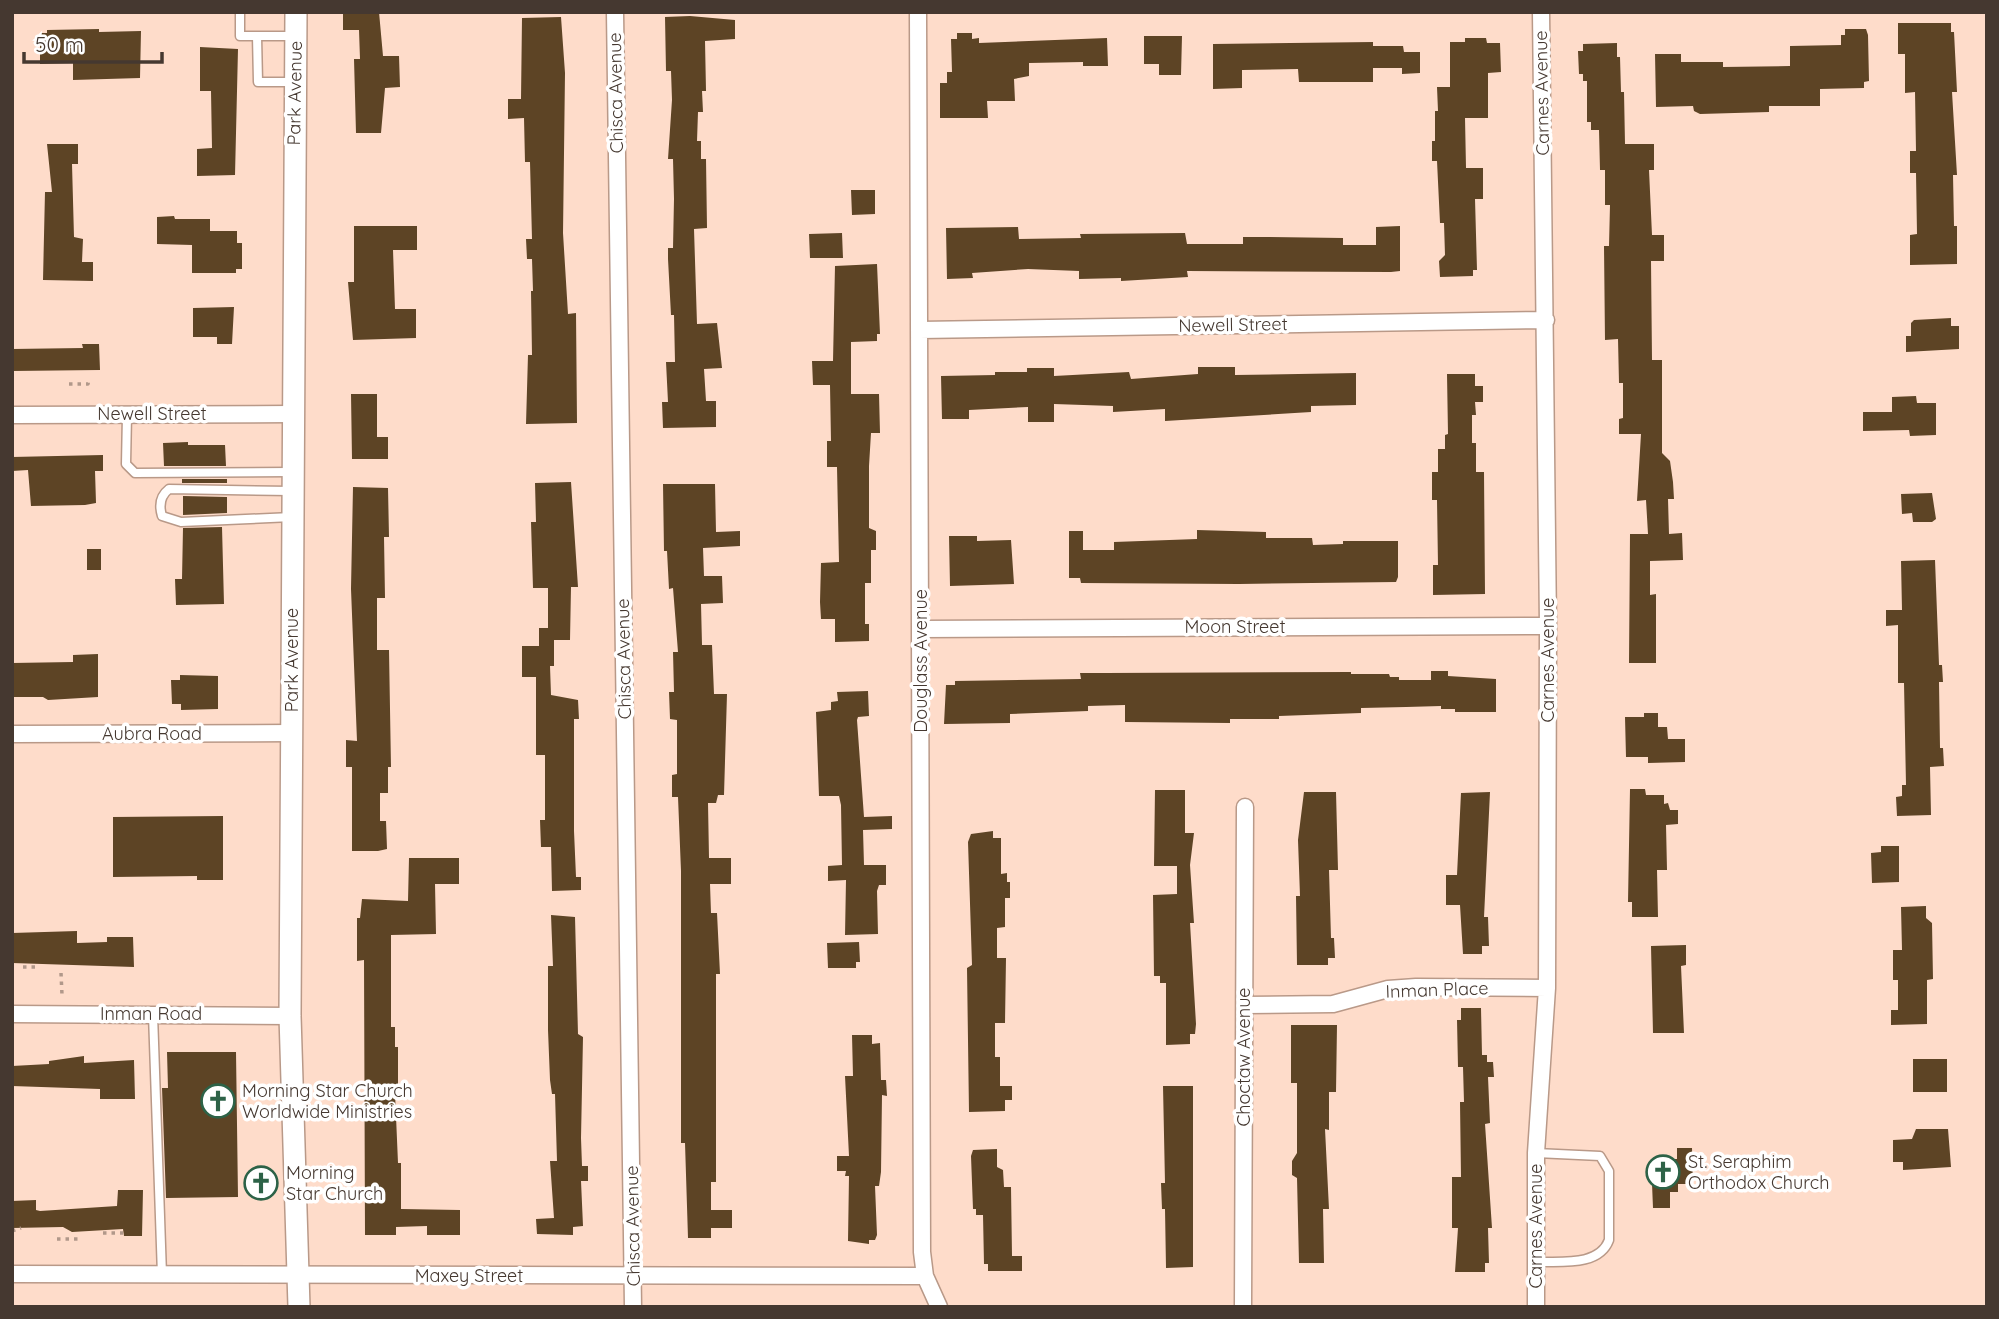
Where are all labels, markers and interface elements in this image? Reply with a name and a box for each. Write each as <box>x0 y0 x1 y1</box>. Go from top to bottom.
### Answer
scale bar <box>24 21 163 65</box>
street label: Carnes Avenue <box>1529 30 1554 156</box>
text: 50 m <box>35 31 84 57</box>
street label: Chisca Avenue <box>603 32 628 154</box>
street label: Park Avenue <box>282 41 307 145</box>
street label: Newell Street <box>1178 312 1288 337</box>
street label: Newell Street <box>97 402 207 425</box>
street label: Douglass Avenue <box>909 589 932 733</box>
street label: Carnes Avenue <box>1536 597 1559 723</box>
street label: Chisca Avenue <box>611 598 636 720</box>
street label: Park Avenue <box>280 608 303 712</box>
street label: Moon Street <box>1184 615 1286 638</box>
street label: Aubra Road <box>102 722 202 745</box>
street label: Inman Place <box>1385 976 1489 1003</box>
street label: Choctaw Avenue <box>1232 987 1255 1127</box>
street label: Inman Road <box>100 1002 202 1025</box>
place label: Morning Star Church Worldwide Ministries <box>242 1079 413 1123</box>
church icon: Morning Star Church Worldwide Ministries <box>199 1082 237 1120</box>
place label: St. Seraphim Orthodox Church <box>1688 1150 1829 1194</box>
church icon: St. Seraphim Orthodox Church <box>1644 1153 1682 1191</box>
place label: Morning Star Church <box>286 1161 383 1205</box>
street label: Carnes Avenue <box>1524 1163 1547 1289</box>
church icon: Morning Star Church <box>242 1164 280 1202</box>
street label: Chisca Avenue <box>620 1165 645 1287</box>
street label: Maxey Street <box>415 1264 523 1287</box>

